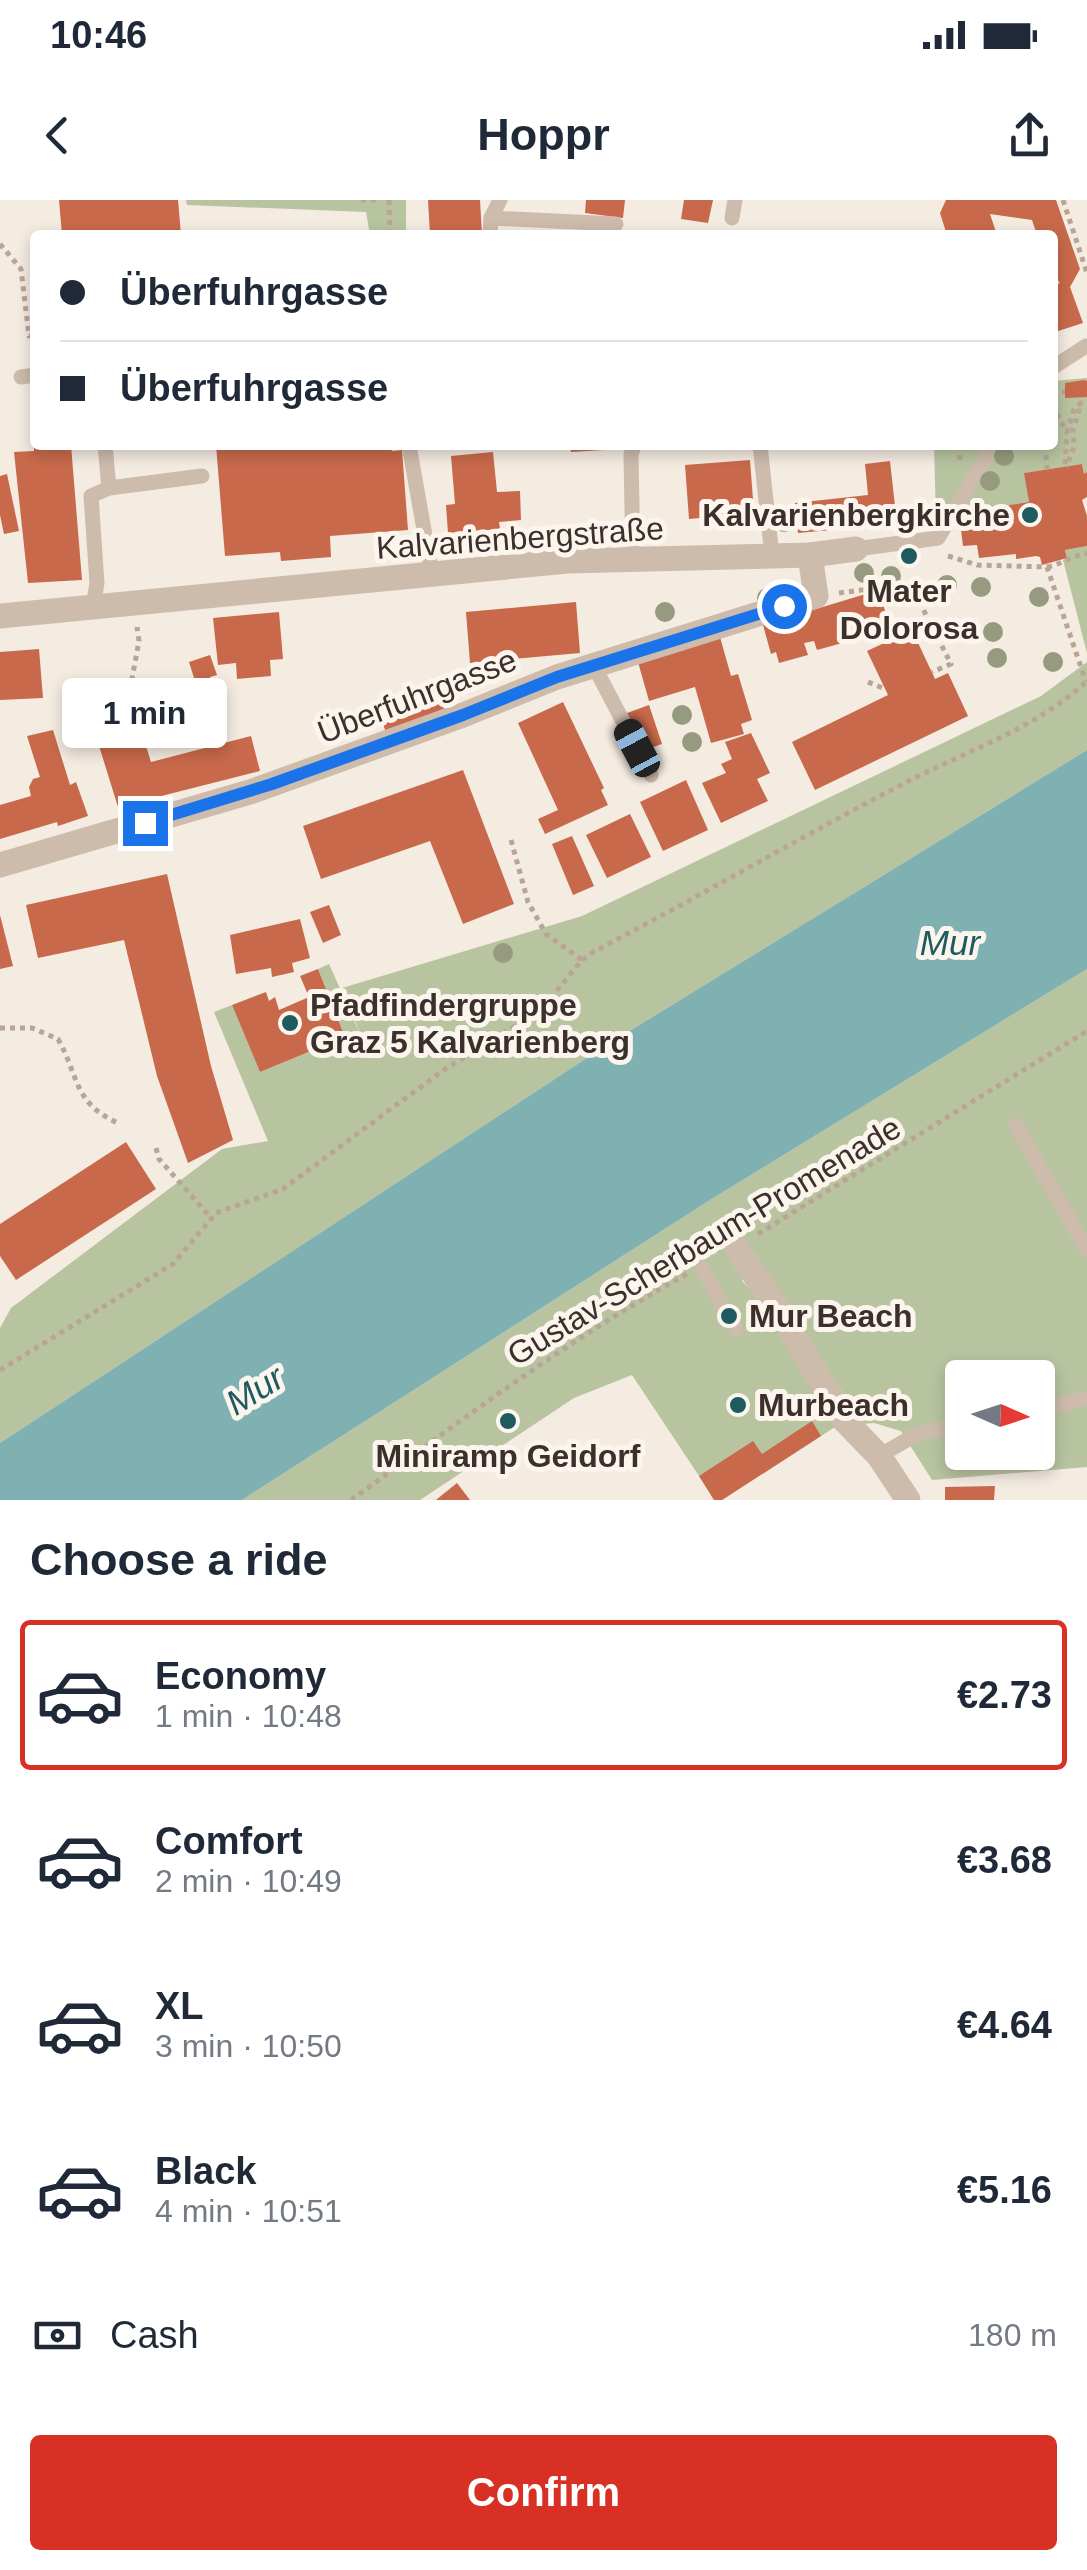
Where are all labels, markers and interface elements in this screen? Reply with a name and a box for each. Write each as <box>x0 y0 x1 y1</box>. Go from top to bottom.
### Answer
text: 10:46 <box>50 14 147 56</box>
icon: back <box>30 108 85 163</box>
icon: share <box>1002 108 1057 163</box>
text: Hoppr <box>477 109 610 160</box>
text: Überfuhrgasse <box>120 271 388 313</box>
text: Überfuhrgasse <box>120 367 388 409</box>
place label: Kalvarienbergkirche <box>702 497 1010 533</box>
marker: Kalvarienbergkirche <box>1019 504 1041 526</box>
street label: Kalvarienbergstraße <box>375 510 665 566</box>
marker: Mater Dolorosa <box>898 545 920 567</box>
place label: Mater Dolorosa <box>840 573 979 646</box>
route start <box>762 584 807 629</box>
street label: Überfuhrgasse <box>313 642 521 750</box>
callout: 1 min <box>62 678 228 748</box>
text: 1 min <box>103 695 186 731</box>
car <box>610 714 664 782</box>
route end <box>123 801 168 846</box>
water label: Mur <box>920 923 981 962</box>
place label: Pfadfindergruppe Graz 5 Kalvarienberg <box>310 987 630 1060</box>
marker: Pfadfindergruppe Graz 5 Kalvarienberg <box>279 1012 301 1034</box>
street label: Gustav-Scherbaum-Promenade <box>501 1109 907 1373</box>
place label: Mur Beach <box>749 1298 913 1334</box>
marker: Mur Beach <box>718 1305 740 1327</box>
water label: Mur <box>219 1356 292 1422</box>
north arrow <box>945 1360 1055 1470</box>
map controls <box>945 1360 1055 1470</box>
place label: Murbeach <box>758 1387 909 1423</box>
marker: Murbeach <box>727 1394 749 1416</box>
marker: Miniramp Geidorf <box>497 1410 519 1432</box>
place label: Miniramp Geidorf <box>376 1438 641 1474</box>
text: Choose a ride <box>30 1534 328 1585</box>
icon: car <box>35 1650 125 1740</box>
text: Economy <box>155 1655 326 1697</box>
text: €2.73 <box>957 1674 1052 1716</box>
text: 1 min · 10:48 <box>155 1698 342 1734</box>
icon: car <box>35 1815 125 1905</box>
text: Comfort <box>155 1820 303 1862</box>
text: €3.68 <box>957 1839 1052 1881</box>
text: 2 min · 10:49 <box>155 1863 342 1899</box>
icon: car <box>35 1980 125 2070</box>
text: XL <box>155 1985 204 2027</box>
text: €4.64 <box>957 2004 1052 2046</box>
text: 3 min · 10:50 <box>155 2028 342 2064</box>
icon: car <box>35 2145 125 2235</box>
text: Black <box>155 2150 256 2192</box>
text: €5.16 <box>957 2169 1052 2211</box>
text: 4 min · 10:51 <box>155 2193 342 2229</box>
icon: cash <box>30 2308 85 2363</box>
text: Cash <box>110 2314 199 2356</box>
text: 180 m <box>968 2317 1057 2353</box>
button: Confirm <box>30 2435 1057 2550</box>

